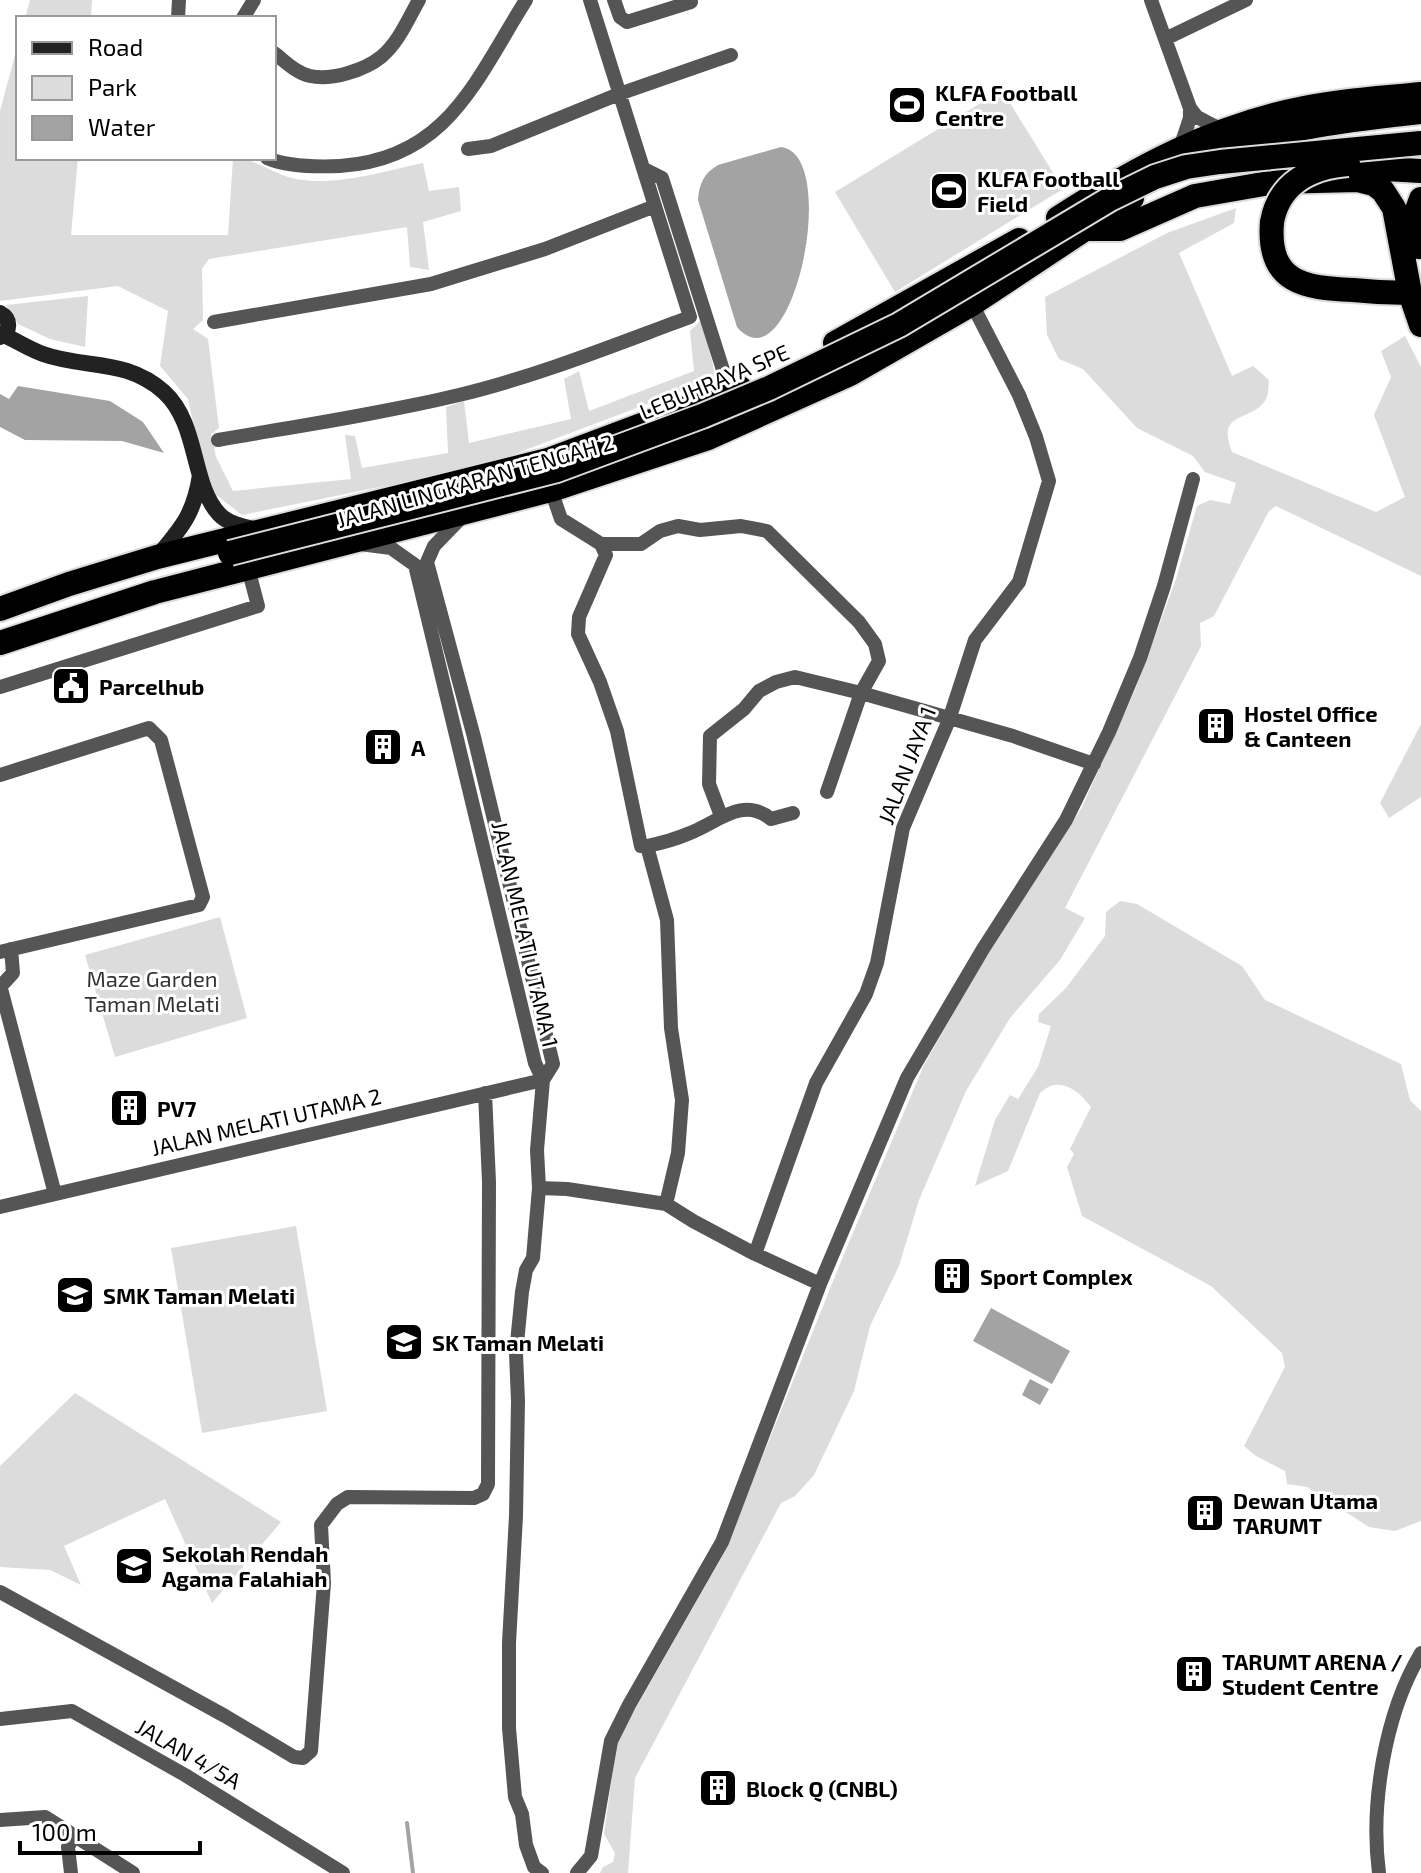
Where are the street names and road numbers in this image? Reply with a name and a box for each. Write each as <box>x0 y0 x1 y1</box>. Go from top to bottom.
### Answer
street label: LEBUHRAYA SPE <box>635 338 793 424</box>
street label: JALAN LINGKARAN TENGAH 2 <box>334 428 616 532</box>
street label: JALAN JAYA 1 <box>872 702 940 828</box>
street label: JALAN MELATI UTAMA 1 <box>487 818 565 1050</box>
street label: JALAN MELATI UTAMA 2 <box>149 1082 383 1160</box>
street label: JALAN 4/5A <box>132 1713 246 1794</box>

